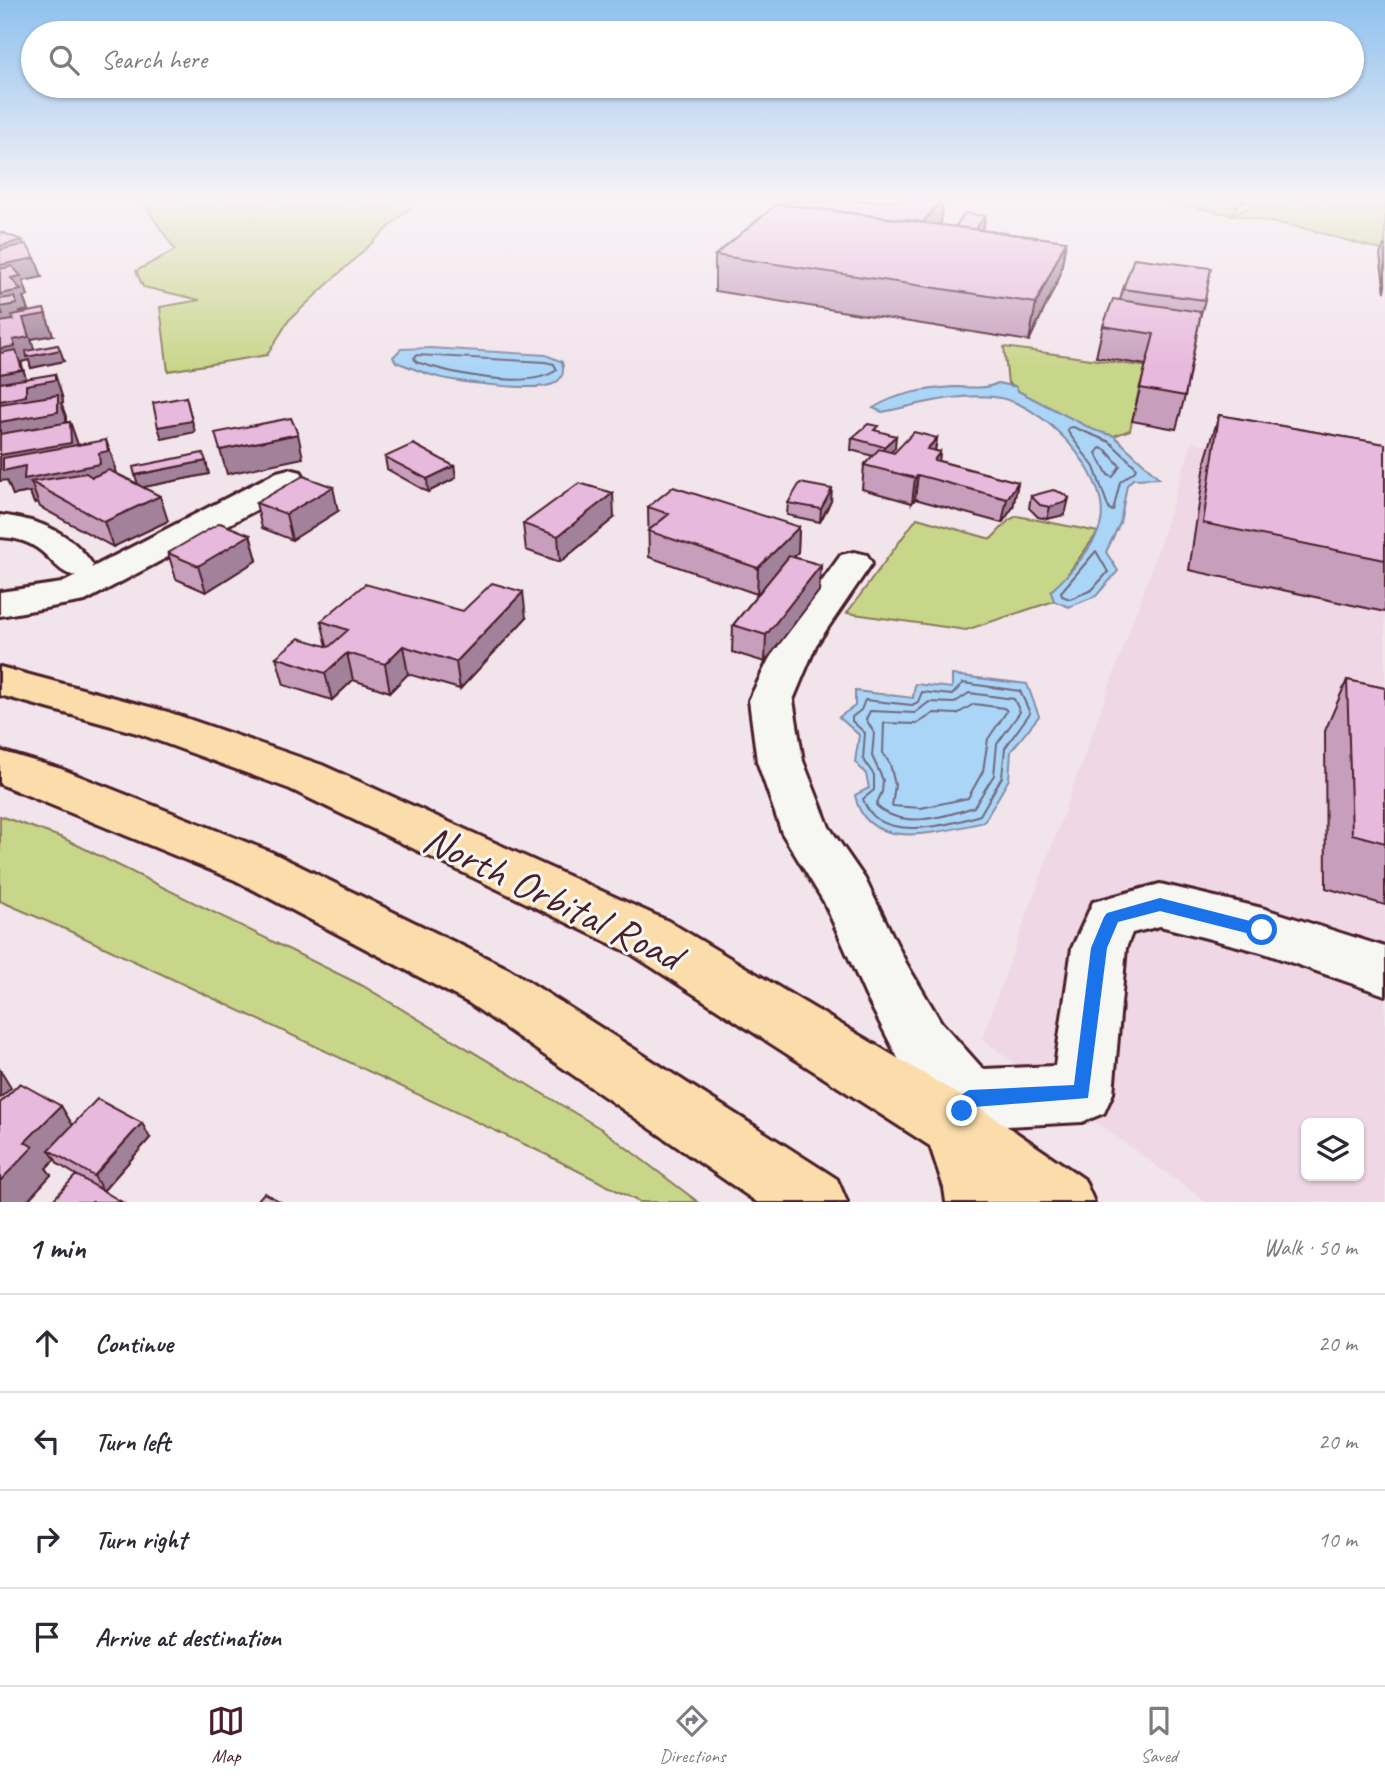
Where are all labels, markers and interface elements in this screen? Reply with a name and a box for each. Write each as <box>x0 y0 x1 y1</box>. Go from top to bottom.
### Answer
search box <box>21 21 1364 98</box>
icon: search <box>45 41 83 79</box>
text: Search here <box>101 43 207 76</box>
street label: North Orbital Road <box>415 812 696 985</box>
route start <box>1246 914 1277 945</box>
route end <box>946 1095 977 1126</box>
map controls <box>1301 1118 1364 1181</box>
button: layers <box>1301 1118 1364 1181</box>
text: 1 min <box>28 1229 85 1267</box>
text: Walk · 50 m <box>1264 1233 1357 1262</box>
icon: ahead <box>28 1324 66 1362</box>
text: Continue <box>95 1327 173 1360</box>
text: 20 m <box>1318 1329 1357 1358</box>
icon: left <box>28 1422 66 1460</box>
text: Turn left <box>95 1425 170 1458</box>
text: 20 m <box>1318 1427 1357 1456</box>
icon: right <box>28 1520 66 1558</box>
text: Turn right <box>95 1523 186 1556</box>
text: 10 m <box>1318 1525 1357 1554</box>
icon: arrive <box>28 1618 66 1656</box>
text: Arrive at destination <box>95 1621 281 1654</box>
tab: Map <box>207 1702 245 1768</box>
tab: Directions <box>659 1702 726 1768</box>
tab: Saved <box>1140 1702 1178 1768</box>

